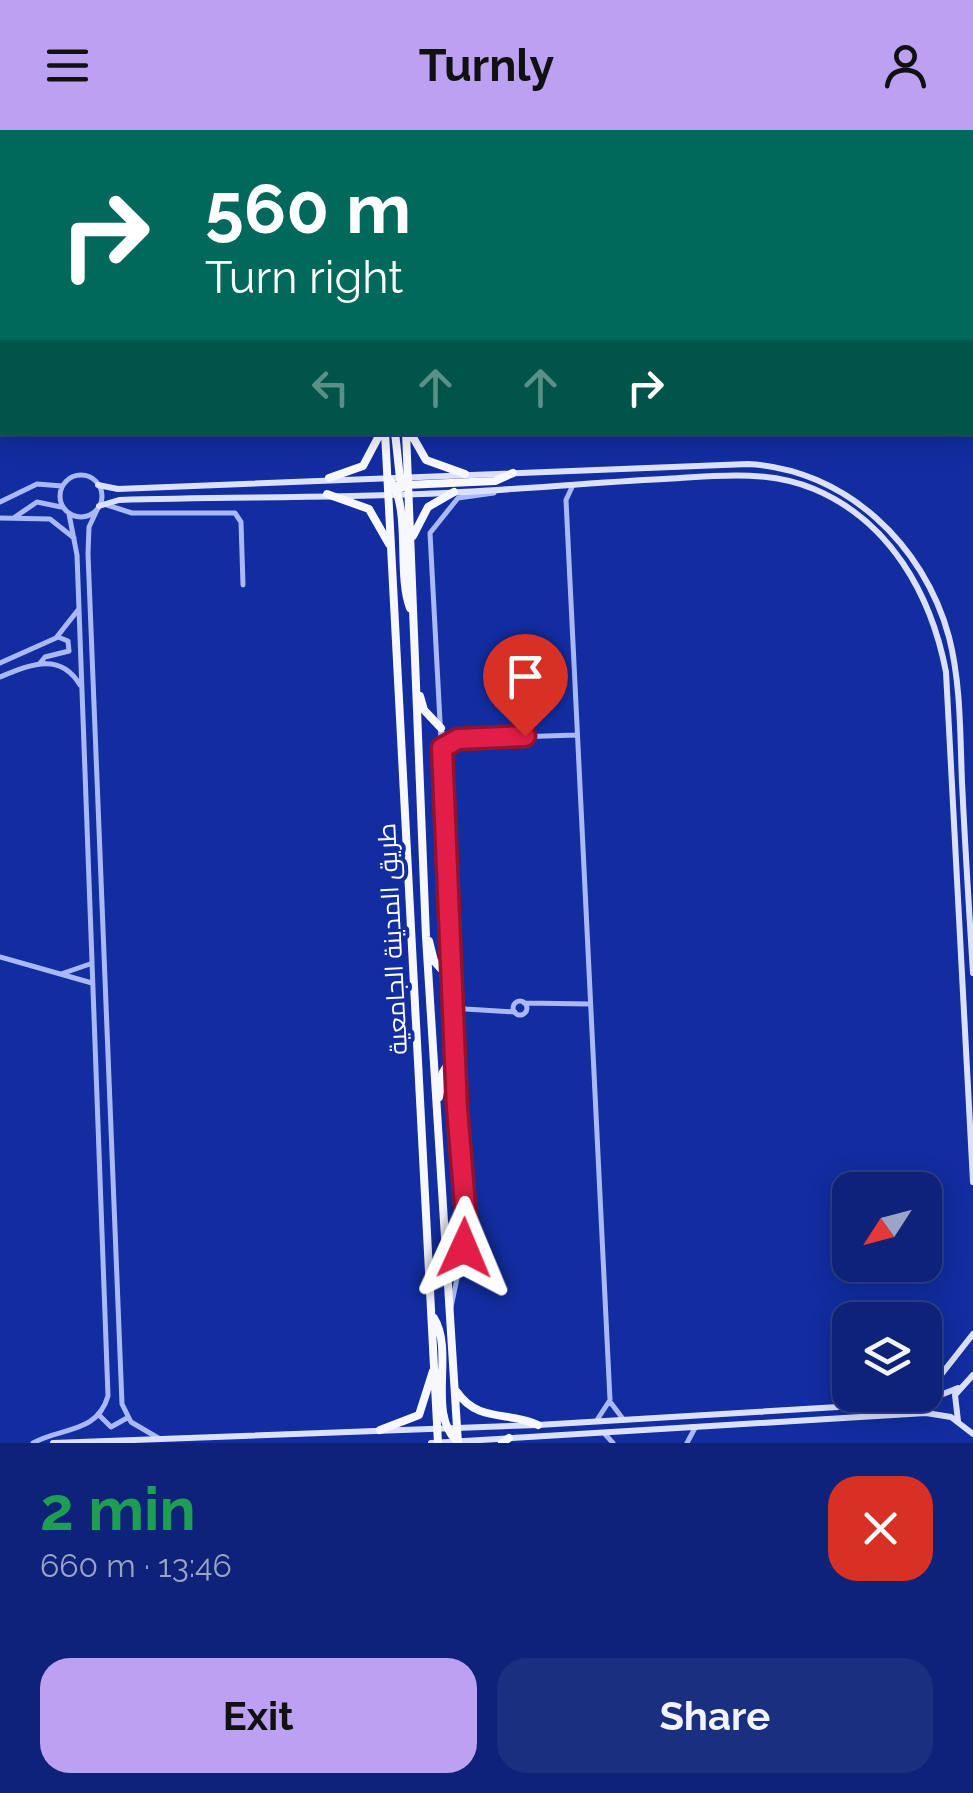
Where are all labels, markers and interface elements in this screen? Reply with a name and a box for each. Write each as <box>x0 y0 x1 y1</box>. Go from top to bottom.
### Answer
icon: menu <box>40 38 95 93</box>
icon: person <box>878 38 933 93</box>
text: Turnly <box>419 39 554 92</box>
text: 560 m <box>205 167 411 249</box>
icon: right <box>40 170 170 300</box>
text: Turn right <box>205 251 403 304</box>
icon: left <box>303 360 358 415</box>
icon: ahead <box>408 360 463 415</box>
icon: ahead <box>513 360 568 415</box>
icon: right <box>618 360 673 415</box>
pin <box>483 634 568 737</box>
icon: arrive <box>498 649 553 704</box>
street label: طريق المدينة الجامعية <box>371 822 414 1056</box>
north arrow <box>832 1172 942 1282</box>
map controls <box>832 1172 942 1412</box>
position arrow <box>412 1196 516 1300</box>
button: layers <box>832 1302 942 1412</box>
text: 2 min <box>40 1474 196 1544</box>
button: close <box>828 1476 933 1581</box>
text: 660 m · 13:46 <box>40 1547 232 1584</box>
button: Exit <box>40 1658 477 1773</box>
button: Share <box>497 1658 933 1773</box>

